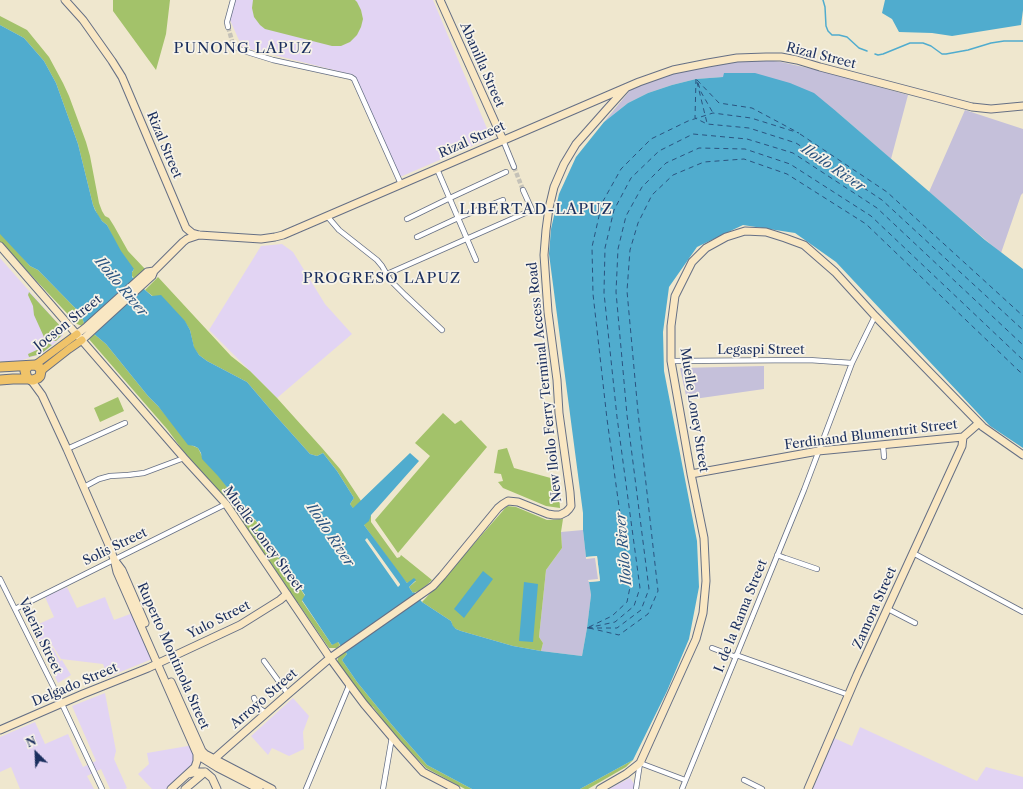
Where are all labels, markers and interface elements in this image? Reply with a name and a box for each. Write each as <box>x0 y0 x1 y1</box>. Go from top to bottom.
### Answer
street label: Abanilla Street <box>456 20 508 110</box>
district label: PUNONG LAPUZ <box>174 40 312 58</box>
street label: Rizal Street <box>785 40 857 72</box>
street label: Rizal Street <box>143 109 185 181</box>
street label: Rizal Street <box>436 118 508 162</box>
water label: Iloilo River <box>798 141 868 195</box>
district label: LIBERTAD-LAPUZ <box>459 201 613 219</box>
water label: Iloilo River <box>91 254 151 320</box>
street label: New Iloilo Ferry Terminal Access Road <box>525 261 565 503</box>
district label: PROGRESO LAPUZ <box>303 270 461 288</box>
street label: Jocson Street <box>31 292 105 354</box>
street label: Legaspi Street <box>717 342 805 358</box>
street label: Muelle Loney Street <box>676 347 712 473</box>
street label: Ferdinand Blumentrit Street <box>784 417 958 453</box>
street label: Muelle Loney Street <box>220 484 306 594</box>
water label: Iloilo River <box>303 500 357 570</box>
water label: Iloilo River <box>612 512 636 586</box>
street label: Solis Street <box>80 525 150 569</box>
street label: I. de la Rama Street <box>711 557 771 675</box>
street label: Zamora Street <box>850 564 900 652</box>
street label: Ruperto Montinola Street <box>134 580 212 732</box>
street label: Valeria Street <box>15 595 65 677</box>
street label: Yulo Street <box>185 598 253 642</box>
street label: Delgado Street <box>30 660 120 710</box>
street label: Arroyo Street <box>227 666 301 732</box>
north arrow <box>16 733 56 773</box>
text: N <box>24 734 38 750</box>

